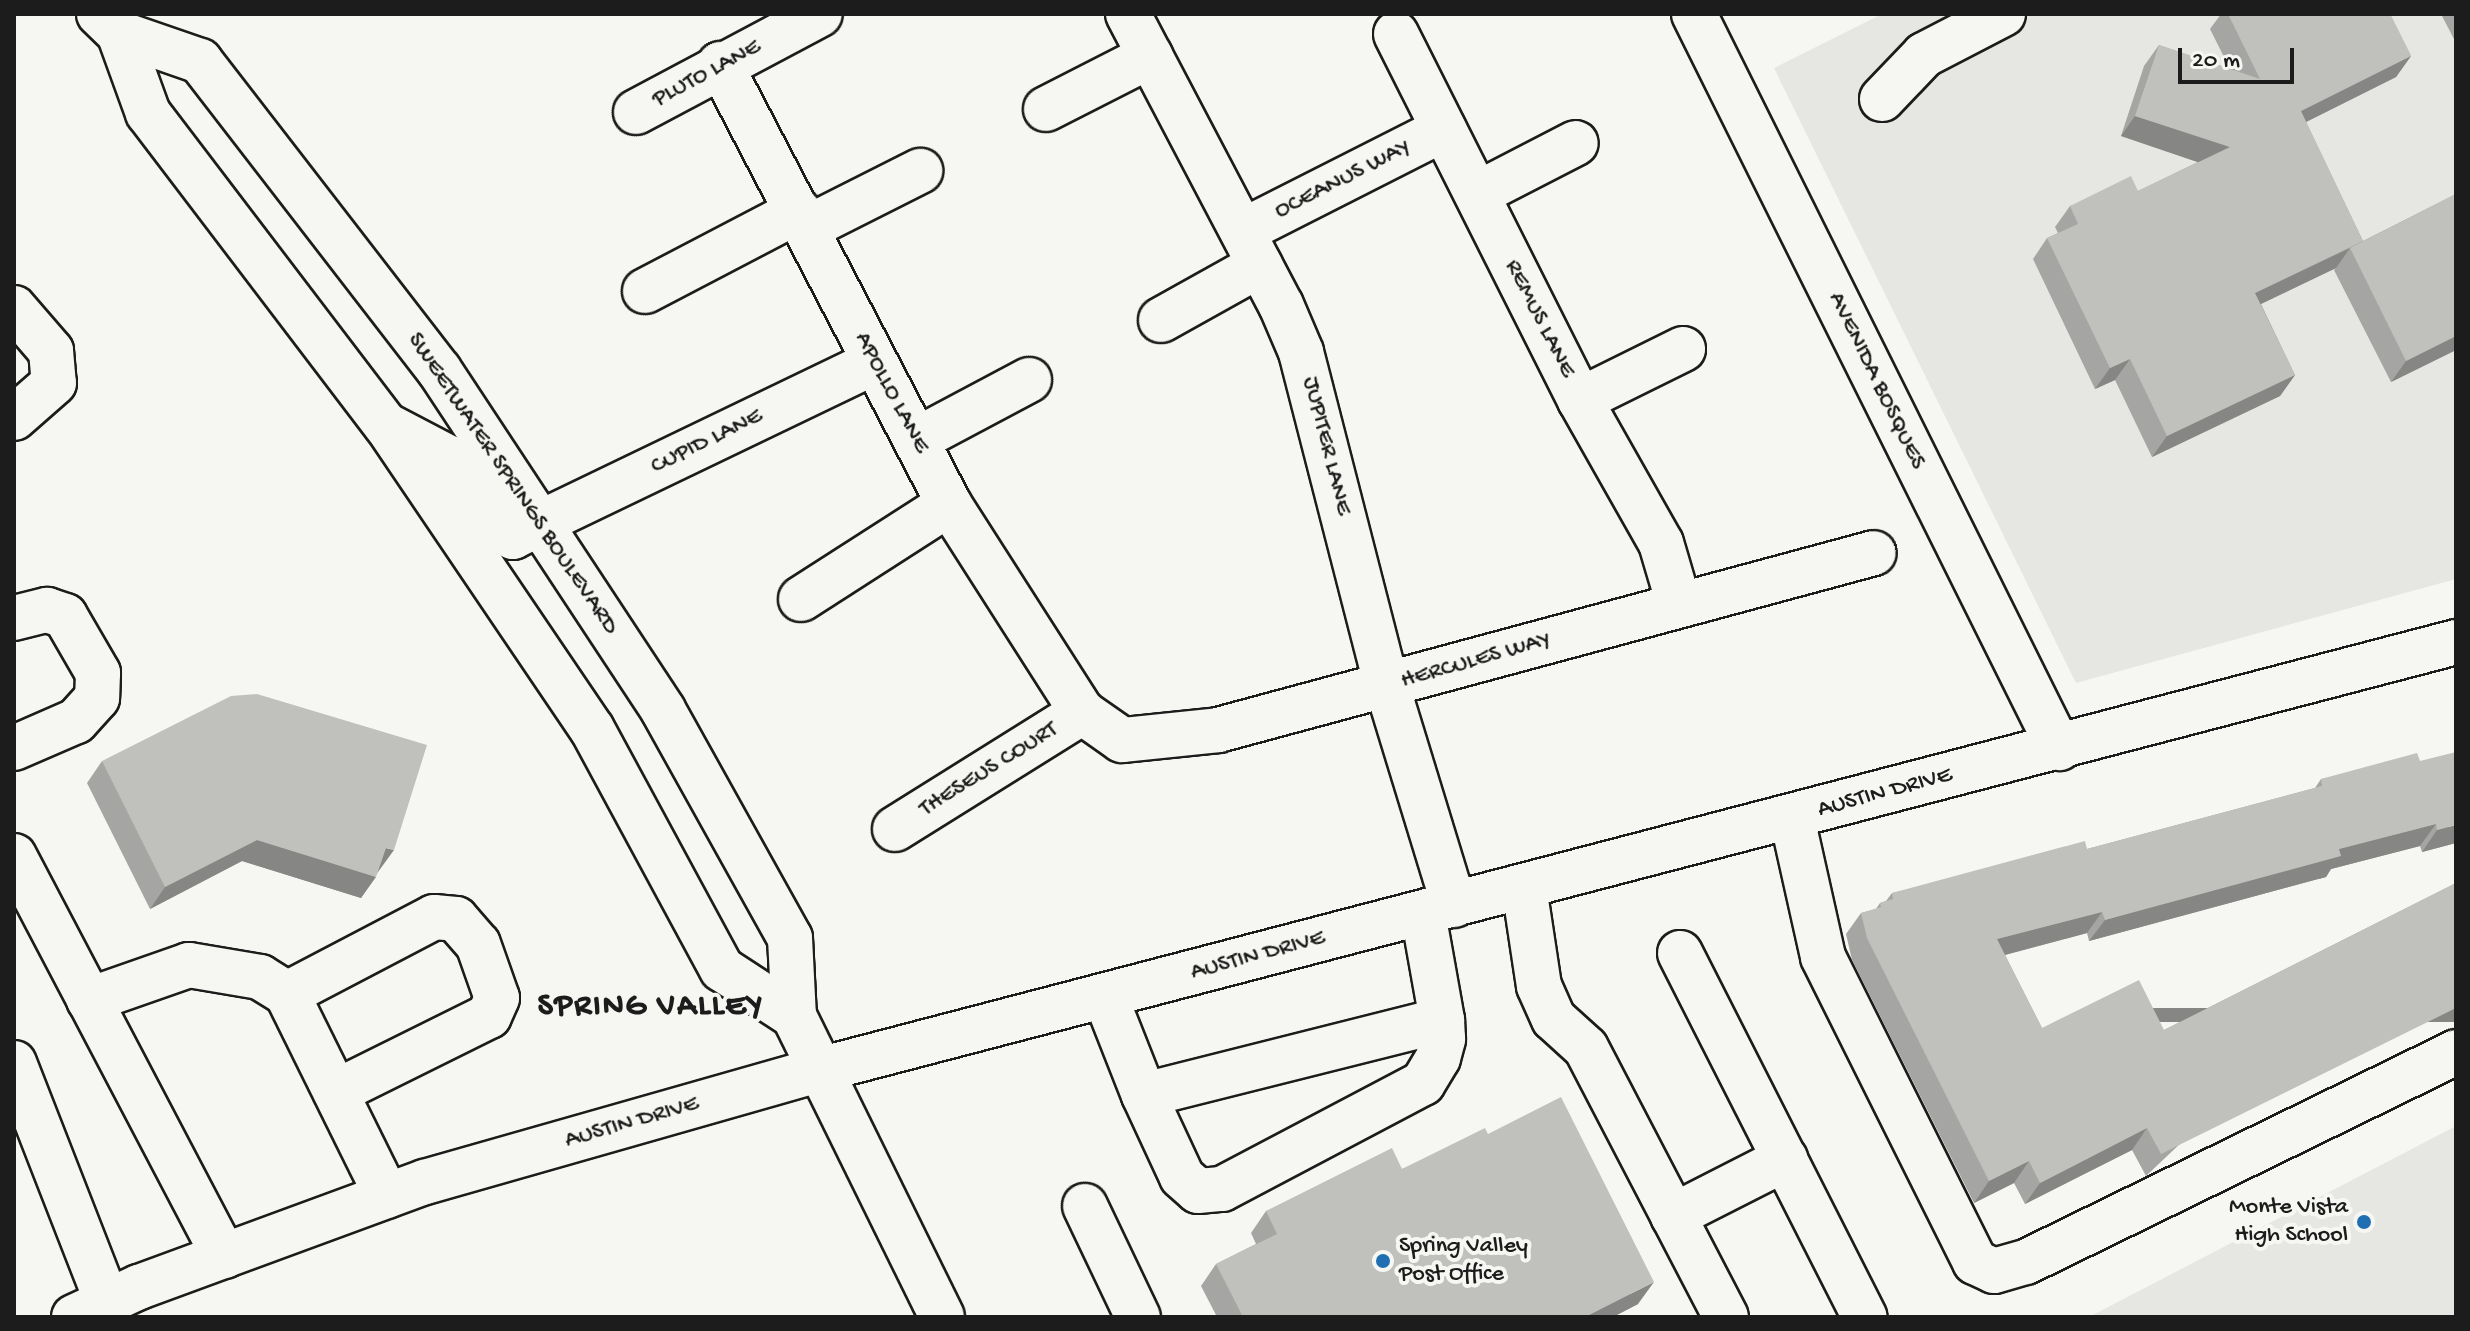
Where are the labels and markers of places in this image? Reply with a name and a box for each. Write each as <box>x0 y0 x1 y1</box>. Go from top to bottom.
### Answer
place label: Monte Vista High School <box>2229 1194 2348 1250</box>
marker: Monte Vista High School <box>2355 1213 2373 1231</box>
place label: Spring Valley Post Office <box>1399 1233 1528 1289</box>
marker: Spring Valley Post Office <box>1374 1252 1392 1270</box>

